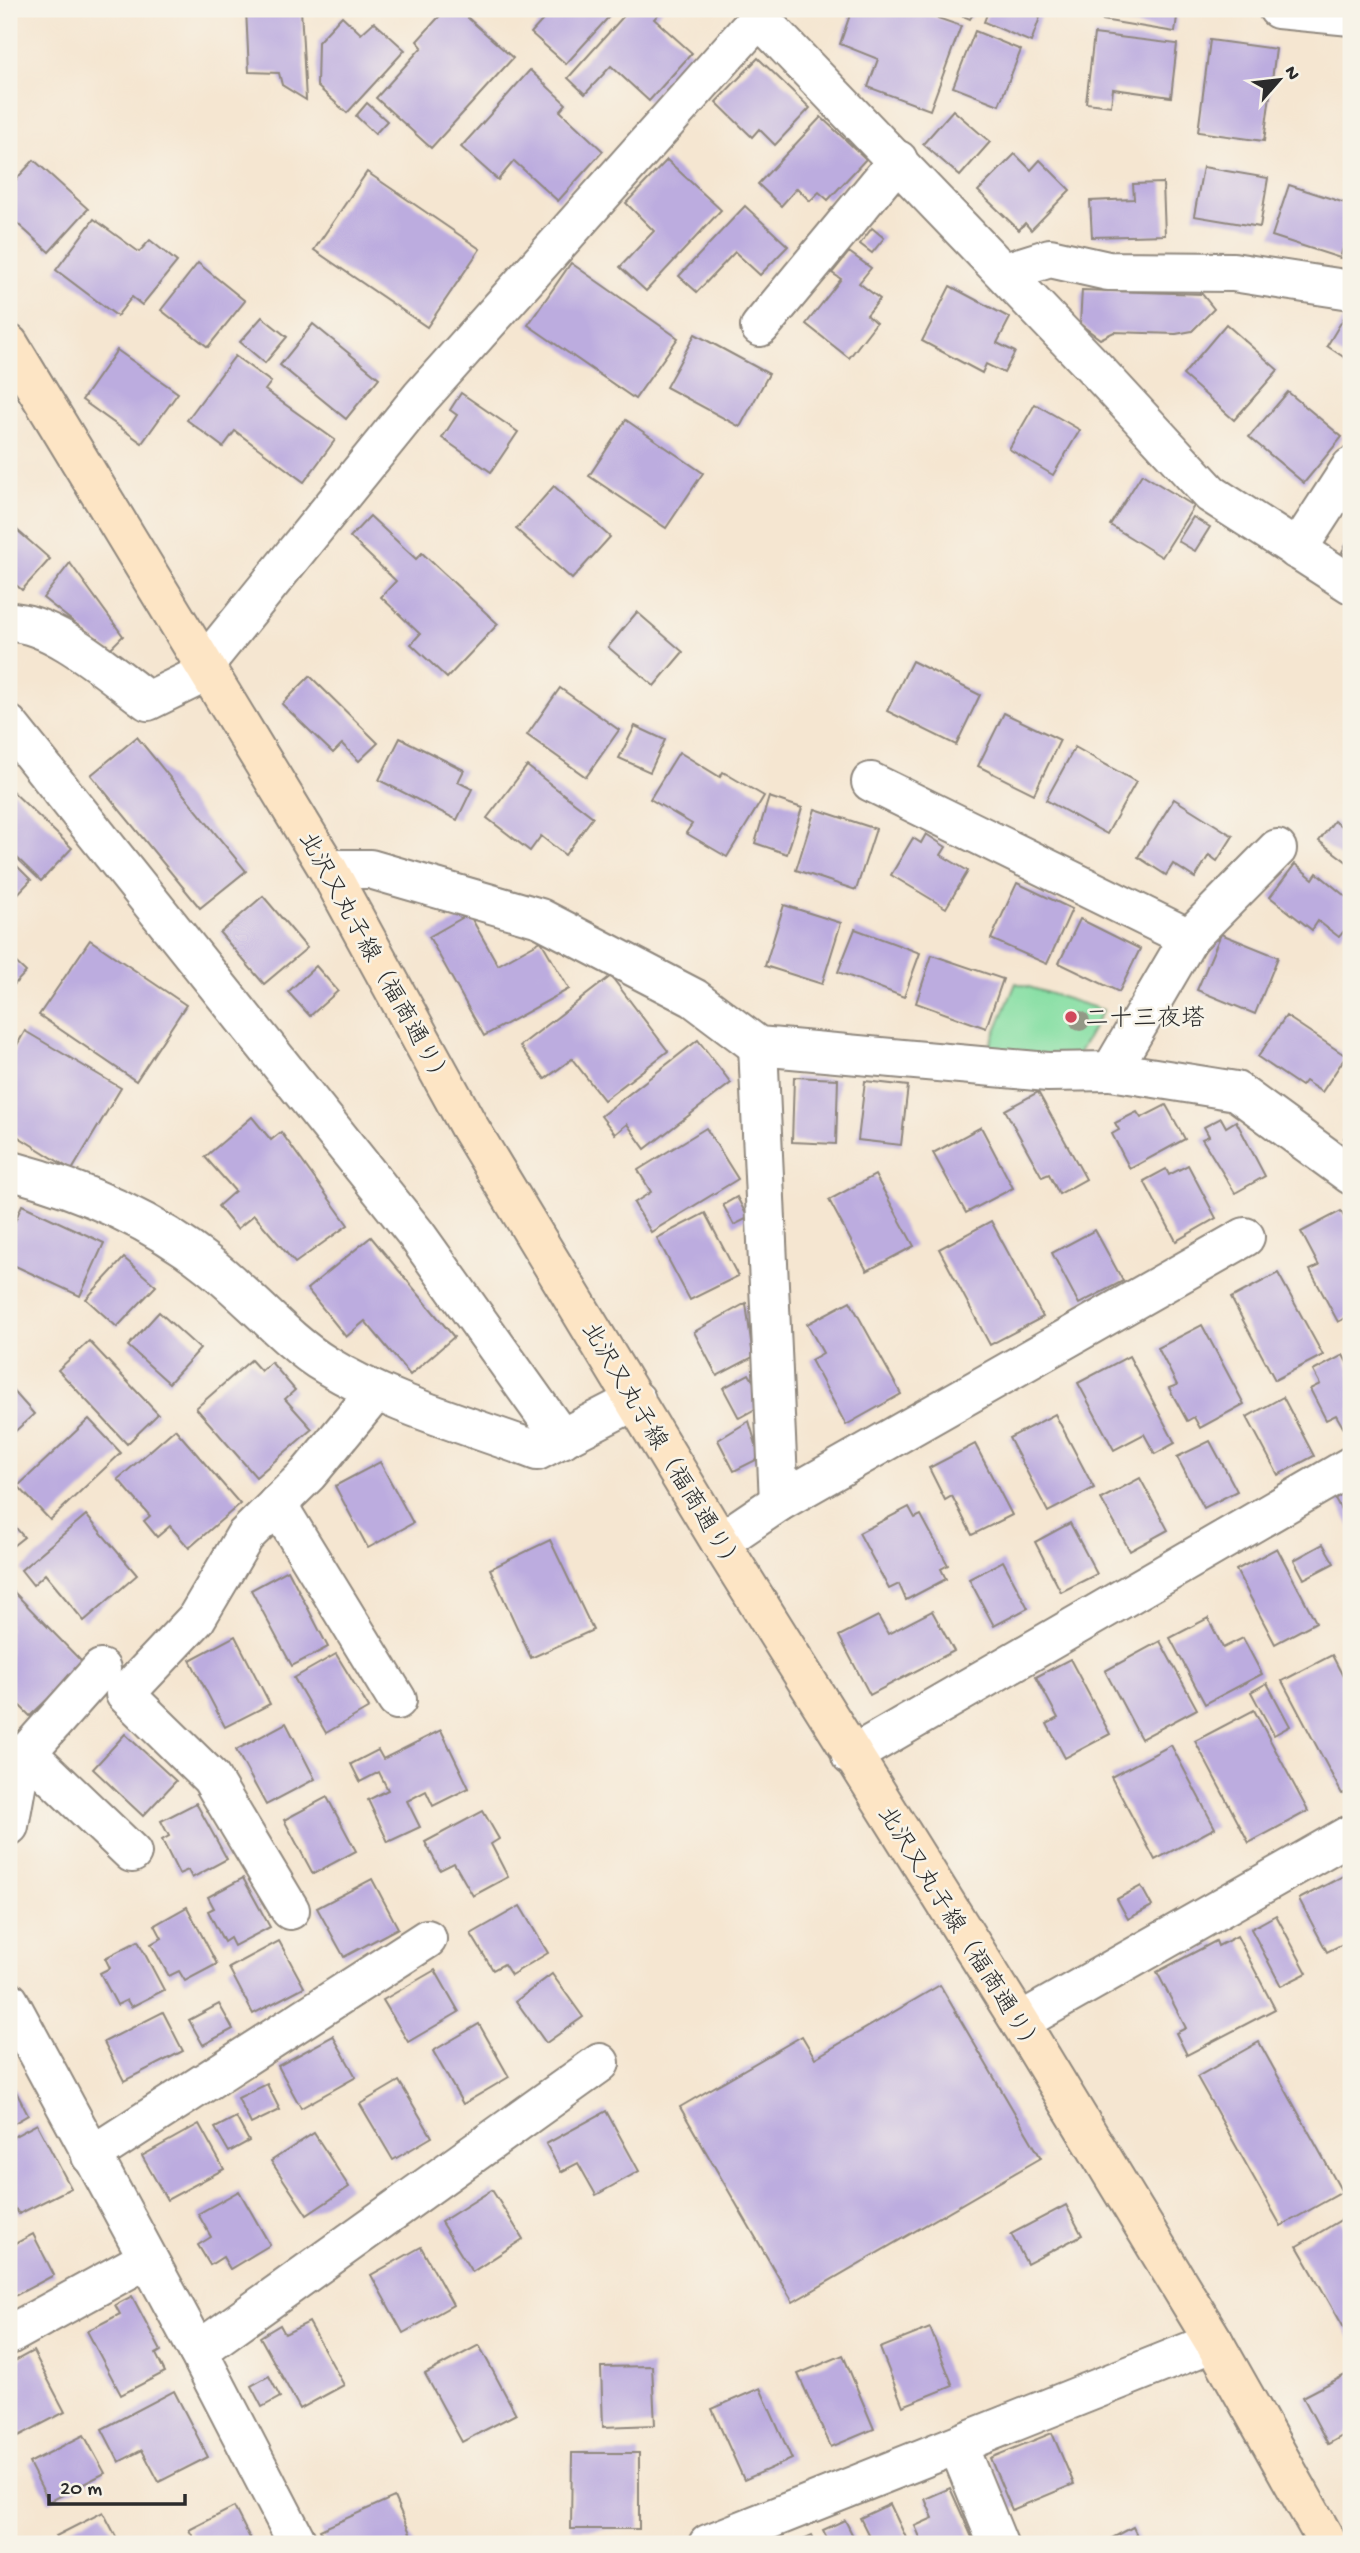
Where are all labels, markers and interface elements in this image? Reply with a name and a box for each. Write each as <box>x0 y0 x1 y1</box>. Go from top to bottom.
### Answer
north arrow <box>1244 46 1314 116</box>
text: N <box>1278 63 1304 85</box>
street label: 北沢又丸子線（福商通り） <box>290 827 456 1094</box>
place label: 二十三夜塔 <box>1085 1005 1205 1035</box>
marker: 二十三夜塔 <box>1063 1009 1079 1025</box>
street label: 北沢又丸子線（福商通り） <box>573 1317 747 1580</box>
street label: 北沢又丸子線（福商通り） <box>869 1802 1047 2062</box>
scale bar <box>49 2462 186 2506</box>
text: 20 m <box>60 2478 102 2503</box>

